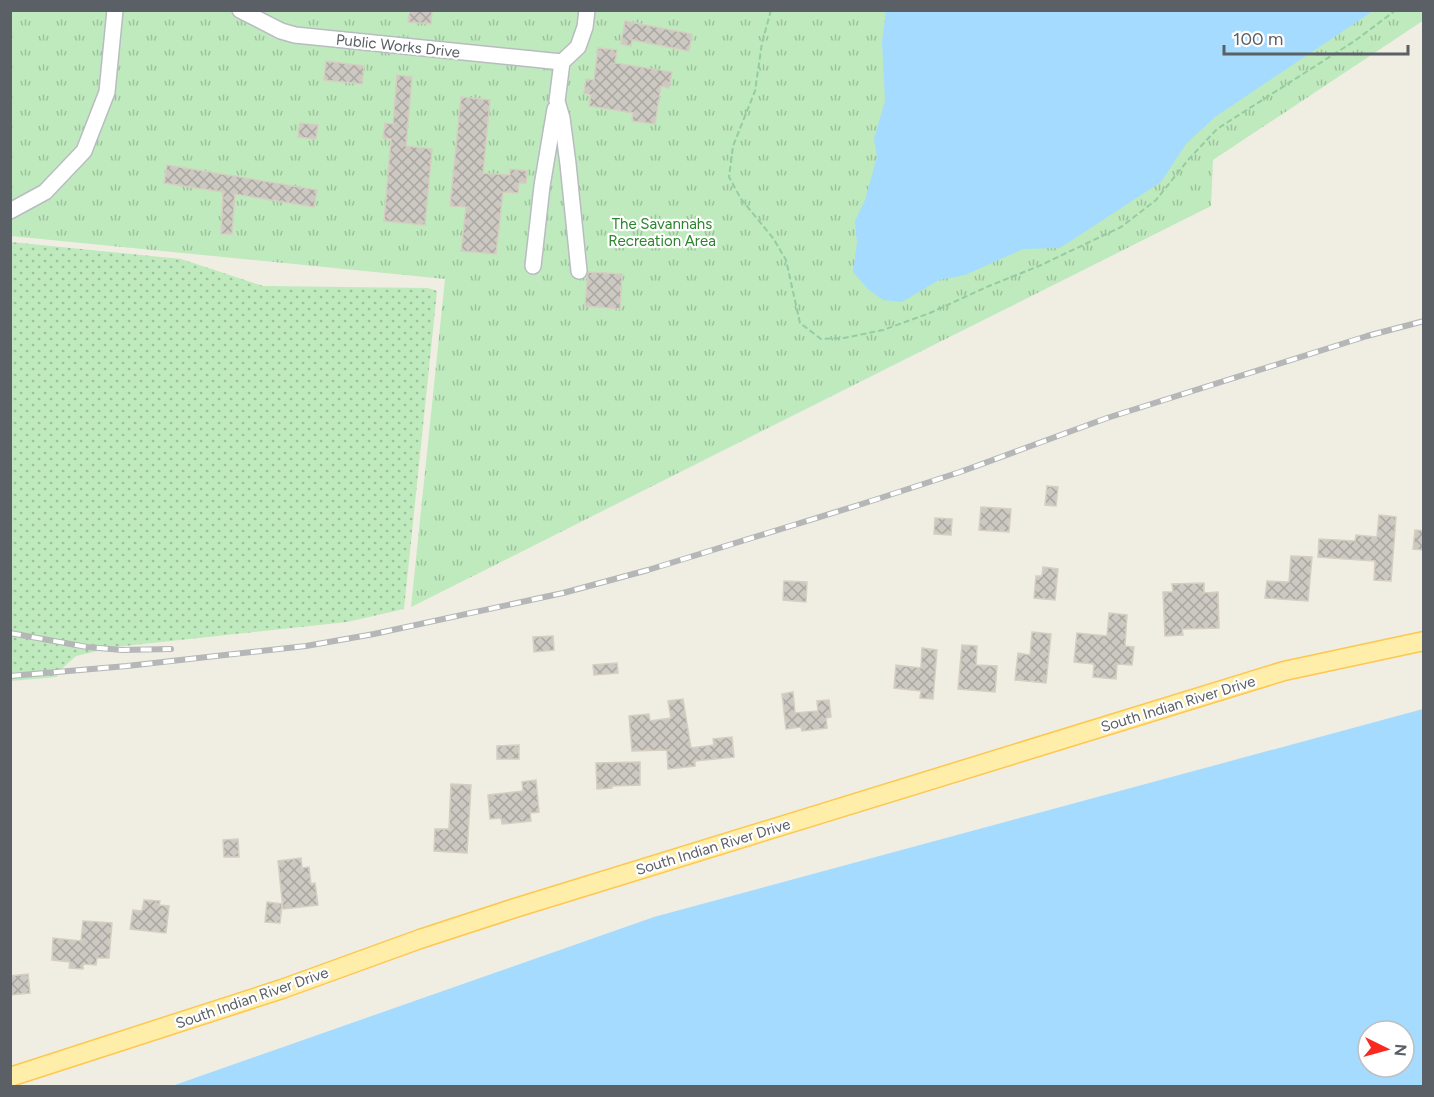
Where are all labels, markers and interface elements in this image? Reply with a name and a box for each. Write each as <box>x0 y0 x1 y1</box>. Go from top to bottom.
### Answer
scale bar <box>1224 18 1408 56</box>
text: 100 m <box>1233 28 1283 50</box>
street label: Public Works Drive <box>335 31 461 61</box>
park label: The Savannahs Recreation Area <box>608 215 716 250</box>
street label: South Indian River Drive <box>1099 672 1257 736</box>
street label: South Indian River Drive <box>634 815 792 879</box>
street label: South Indian River Drive <box>173 963 331 1033</box>
north arrow <box>1356 1019 1416 1079</box>
text: N <box>1390 1043 1410 1057</box>

